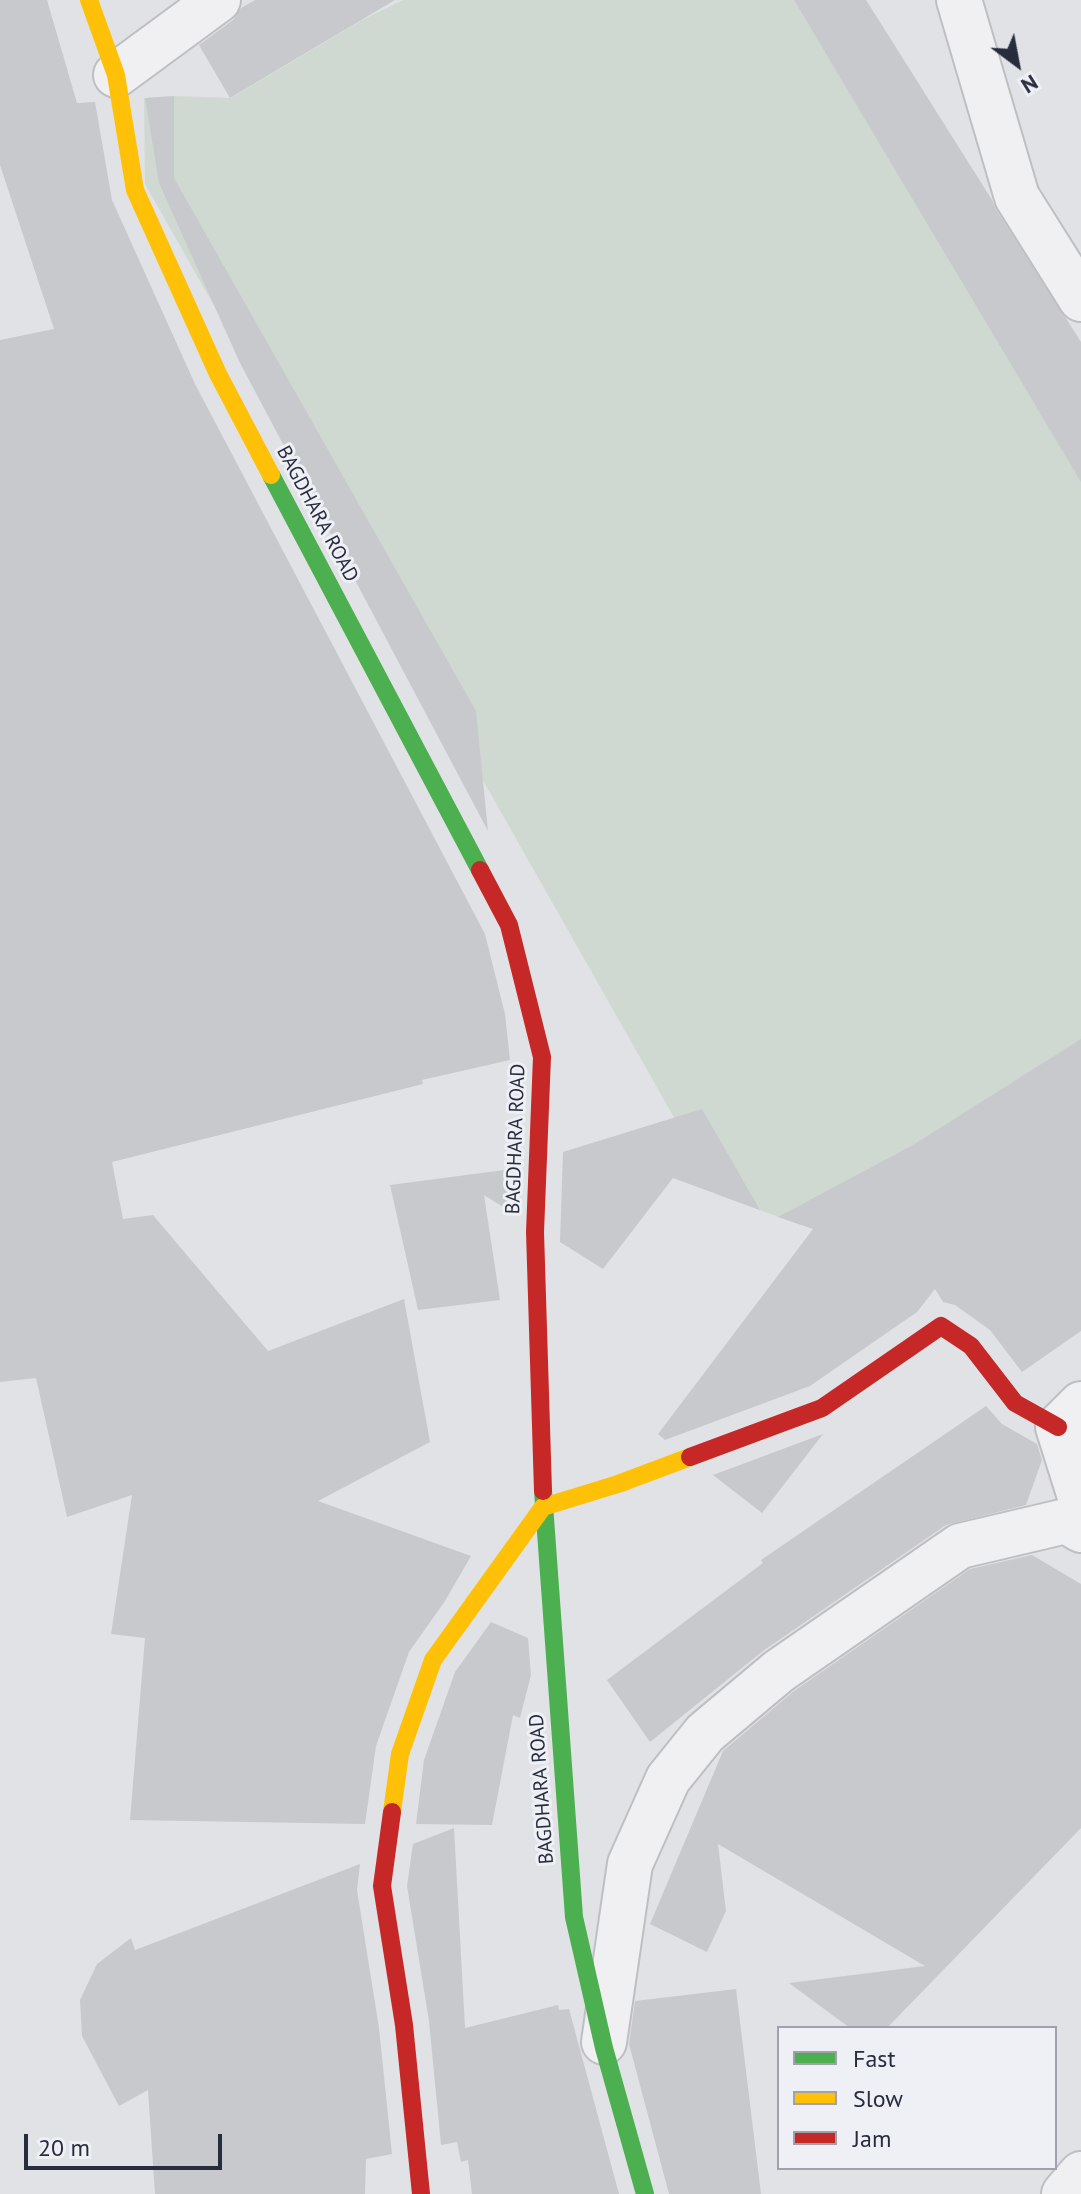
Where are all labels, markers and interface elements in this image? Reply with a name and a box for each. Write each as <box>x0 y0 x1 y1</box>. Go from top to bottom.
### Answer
north arrow <box>977 24 1057 104</box>
text: N <box>1016 69 1043 100</box>
street label: BAGDHARA ROAD <box>271 442 363 586</box>
street label: BAGDHARA ROAD <box>501 1063 531 1215</box>
street label: BAGDHARA ROAD <box>525 1713 559 1865</box>
legend <box>777 2026 1057 2170</box>
text: Fast <box>853 2043 896 2074</box>
text: Slow <box>853 2083 903 2114</box>
scale bar <box>28 2118 226 2168</box>
text: Jam <box>853 2123 891 2154</box>
text: 20 m <box>38 2132 90 2163</box>

